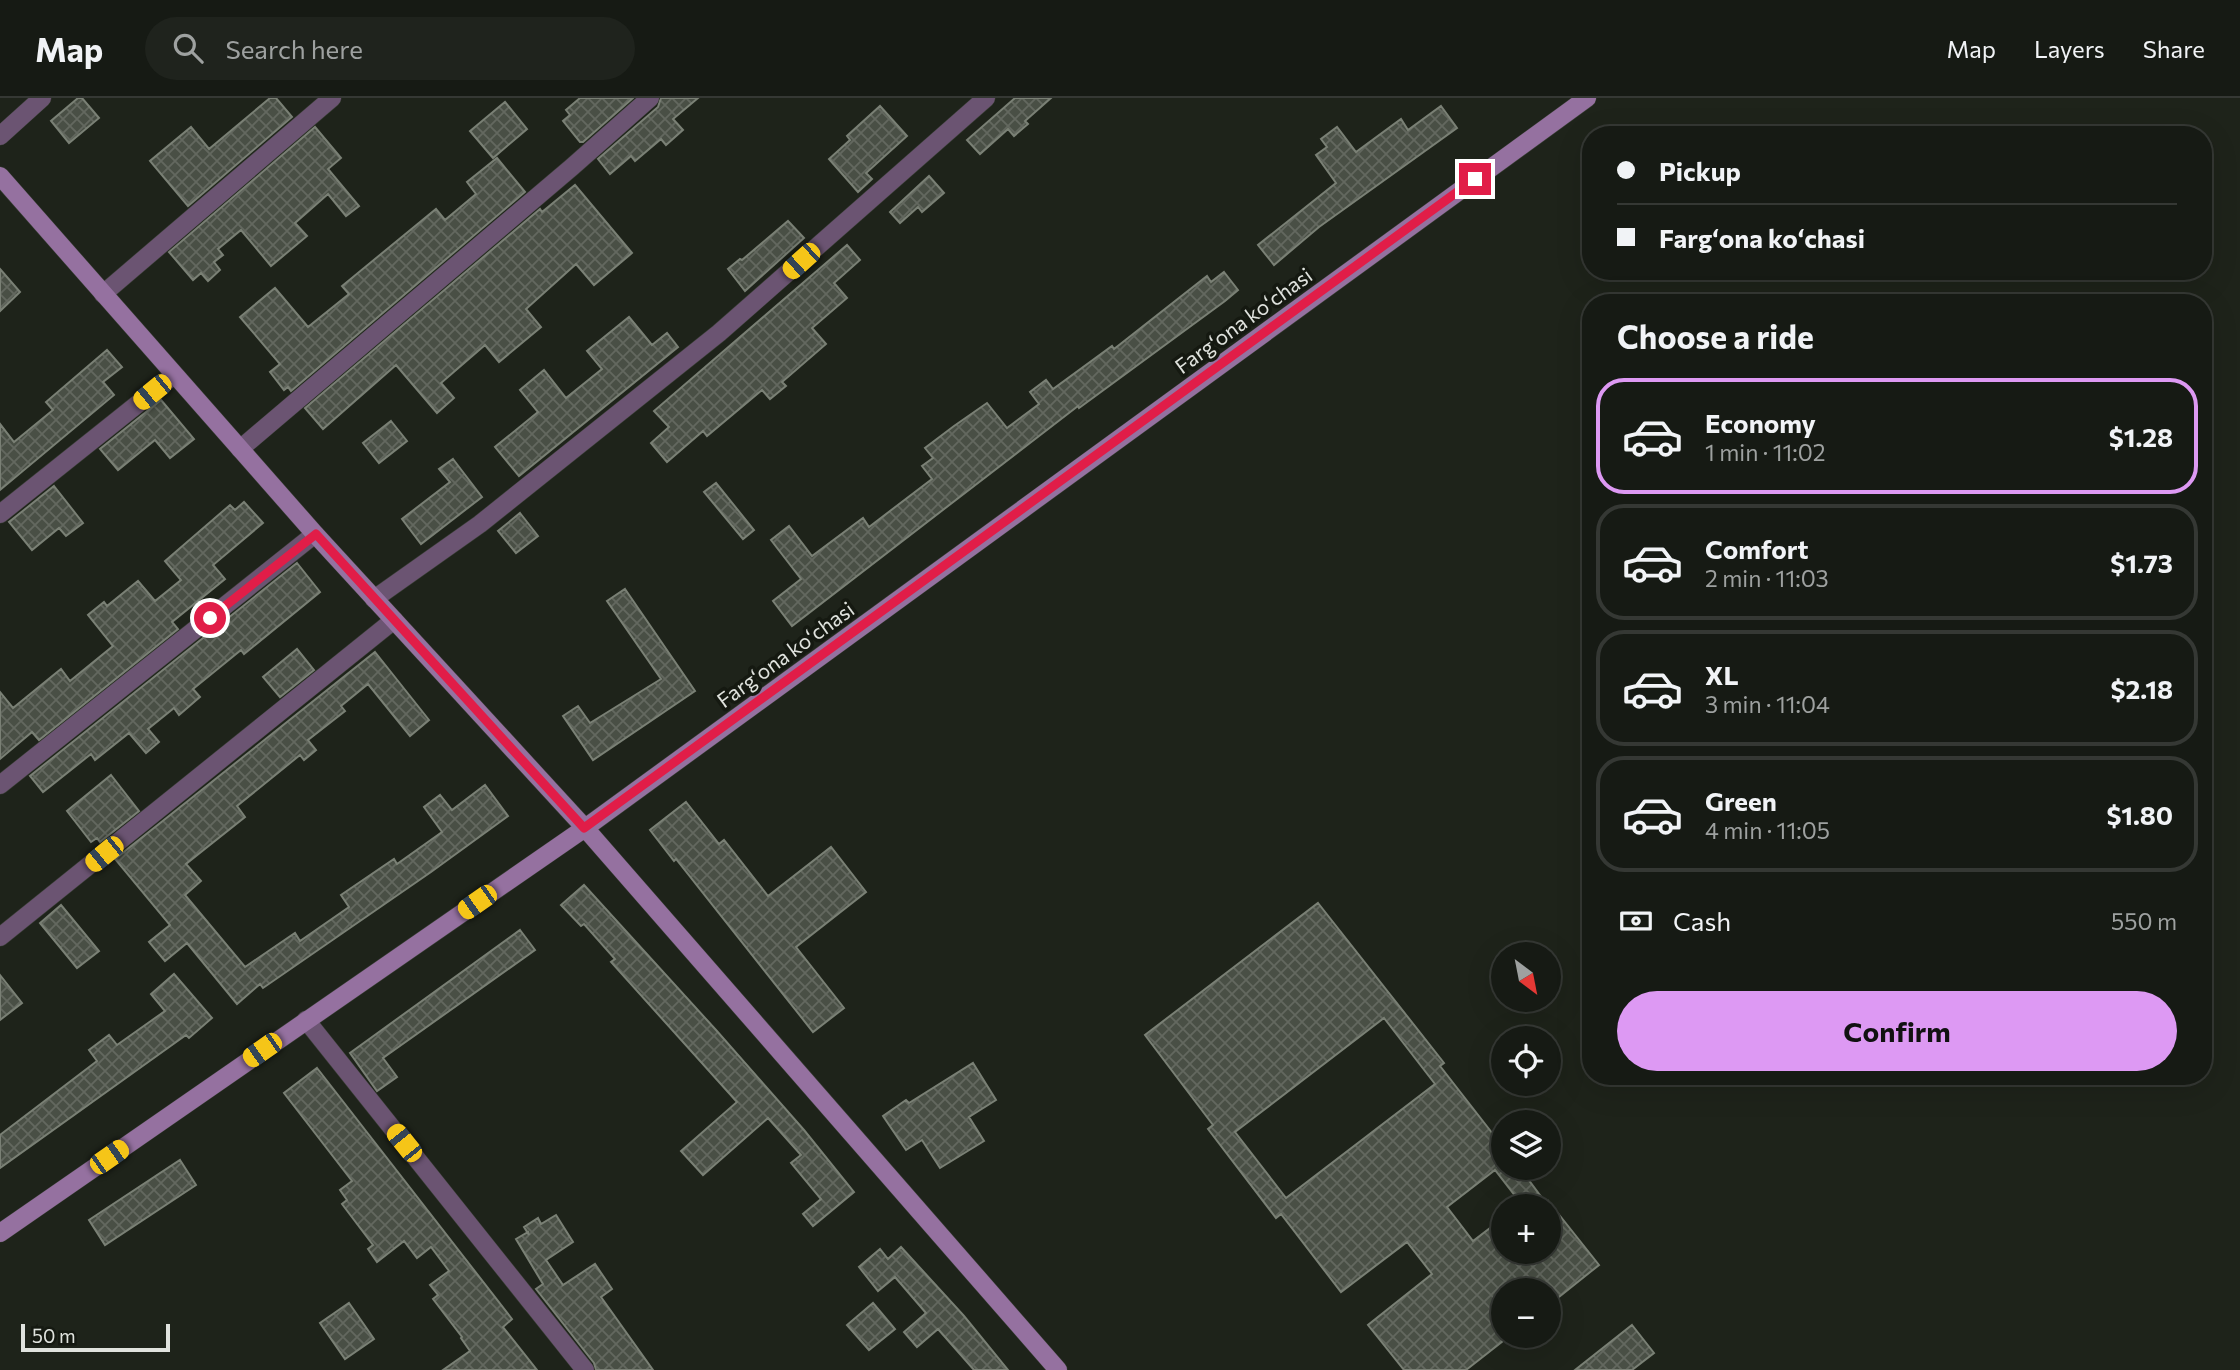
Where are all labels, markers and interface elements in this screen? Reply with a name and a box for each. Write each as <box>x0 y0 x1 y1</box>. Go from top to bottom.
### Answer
search box <box>145 17 635 80</box>
text: Map <box>35 28 103 69</box>
icon: search <box>169 29 207 67</box>
text: Search here <box>225 33 363 64</box>
text: Map <box>1947 34 1996 63</box>
text: Layers <box>2034 34 2105 63</box>
text: Share <box>2143 34 2205 63</box>
text: Pickup <box>1659 155 1741 186</box>
route end <box>1459 163 1491 195</box>
text: Fargʻona koʻchasi <box>1659 222 1865 253</box>
car <box>779 239 824 283</box>
street label: Fargʻona koʻchasi <box>1170 262 1316 378</box>
text: Choose a ride <box>1617 316 1814 356</box>
car <box>130 371 175 413</box>
icon: car <box>1621 405 1684 468</box>
text: Economy <box>1705 407 1816 438</box>
text: $1.28 <box>2109 421 2173 452</box>
text: 1 min · 11:02 <box>1705 438 1825 466</box>
icon: car <box>1621 531 1684 594</box>
text: Comfort <box>1705 533 1808 564</box>
text: $1.73 <box>2110 547 2173 578</box>
text: 2 min · 11:03 <box>1705 564 1829 592</box>
street label: Fargʻona koʻchasi <box>712 596 858 712</box>
route start <box>194 602 226 634</box>
icon: car <box>1621 657 1684 720</box>
text: XL <box>1705 659 1739 690</box>
text: $2.18 <box>2110 673 2173 704</box>
text: 3 min · 11:04 <box>1705 690 1830 718</box>
icon: car <box>1621 783 1684 846</box>
text: Green <box>1705 785 1777 816</box>
text: $1.80 <box>2106 799 2173 830</box>
text: 4 min · 11:05 <box>1705 816 1830 844</box>
car <box>82 833 127 875</box>
car <box>454 881 501 923</box>
icon: cash <box>1617 902 1655 940</box>
text: Cash <box>1673 905 1731 936</box>
text: 550 m <box>2111 907 2177 935</box>
north arrow <box>1491 942 1561 1012</box>
map controls <box>1491 942 1561 1348</box>
button: Confirm <box>1617 991 2177 1071</box>
button: locate <box>1491 1026 1561 1096</box>
car <box>239 1029 286 1071</box>
button: layers <box>1491 1110 1561 1180</box>
car <box>383 1120 426 1166</box>
car <box>86 1136 133 1178</box>
button: + <box>1491 1194 1561 1264</box>
button: − <box>1491 1278 1561 1348</box>
scale bar <box>21 1321 170 1353</box>
text: 50 m <box>32 1324 76 1347</box>

